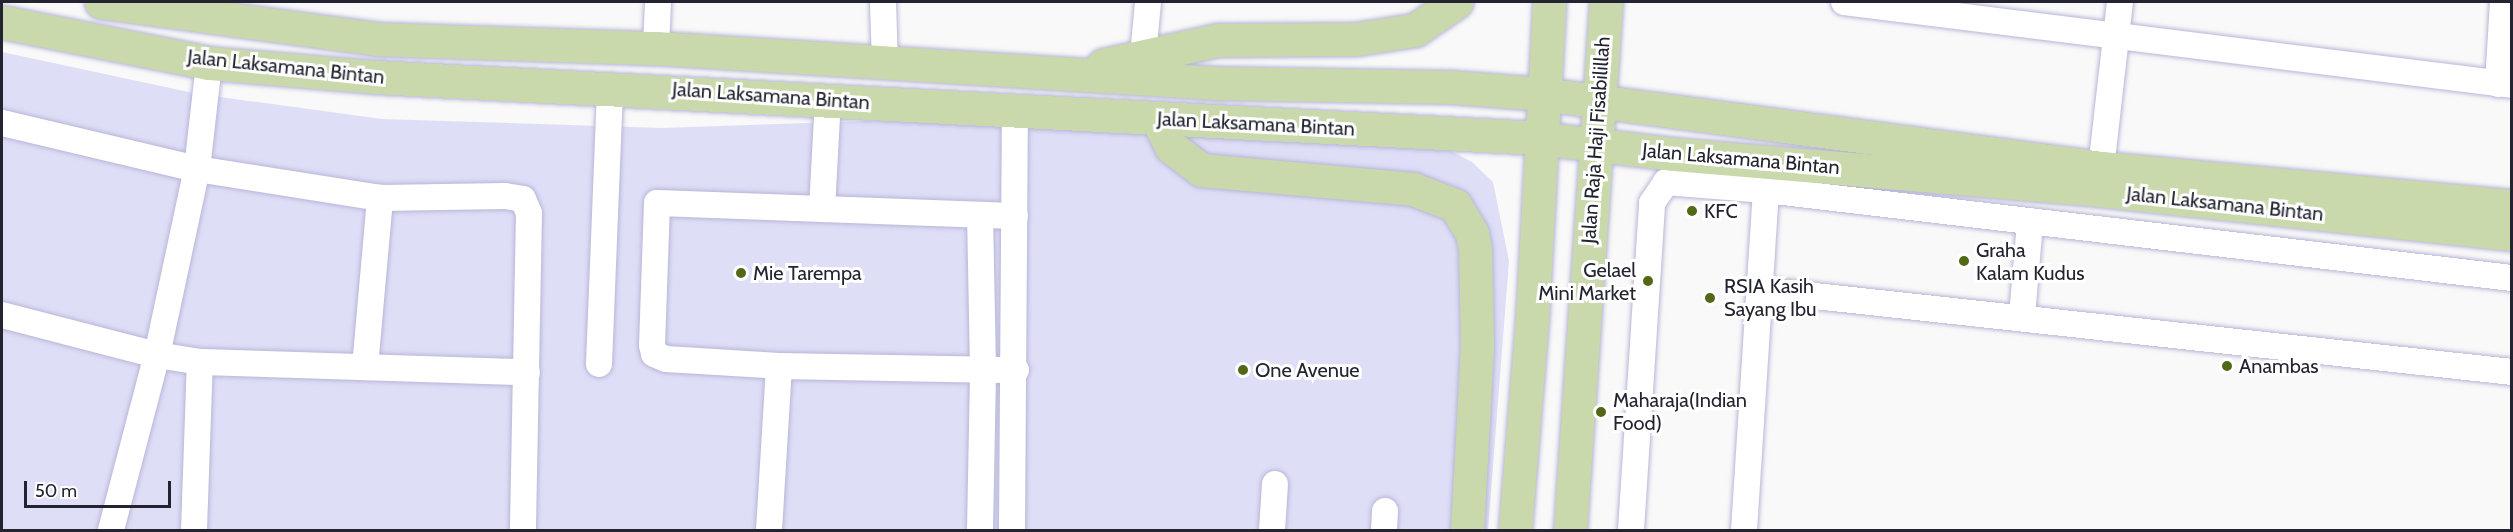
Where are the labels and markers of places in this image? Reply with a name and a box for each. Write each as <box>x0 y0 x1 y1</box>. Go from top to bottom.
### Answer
place label: KFC <box>1704 199 1738 223</box>
marker: KFC <box>1685 204 1699 218</box>
place label: Graha Kalam Kudus <box>1976 238 2084 285</box>
marker: Graha Kalam Kudus <box>1957 254 1971 268</box>
place label: Gelael Mini Market <box>1538 258 1636 305</box>
place label: Mie Tarempa <box>753 261 862 285</box>
marker: Mie Tarempa <box>734 266 748 280</box>
marker: Gelael Mini Market <box>1641 274 1655 288</box>
place label: RSIA Kasih Sayang Ibu <box>1724 274 1817 321</box>
marker: RSIA Kasih Sayang Ibu <box>1701 289 1719 307</box>
place label: Anambas <box>2239 354 2319 378</box>
place label: One Avenue <box>1255 358 1360 382</box>
marker: Anambas <box>2220 359 2234 373</box>
marker: One Avenue <box>1236 363 1250 377</box>
place label: Maharaja(Indian Food) <box>1613 388 1747 435</box>
marker: Maharaja(Indian Food) <box>1594 405 1608 419</box>

